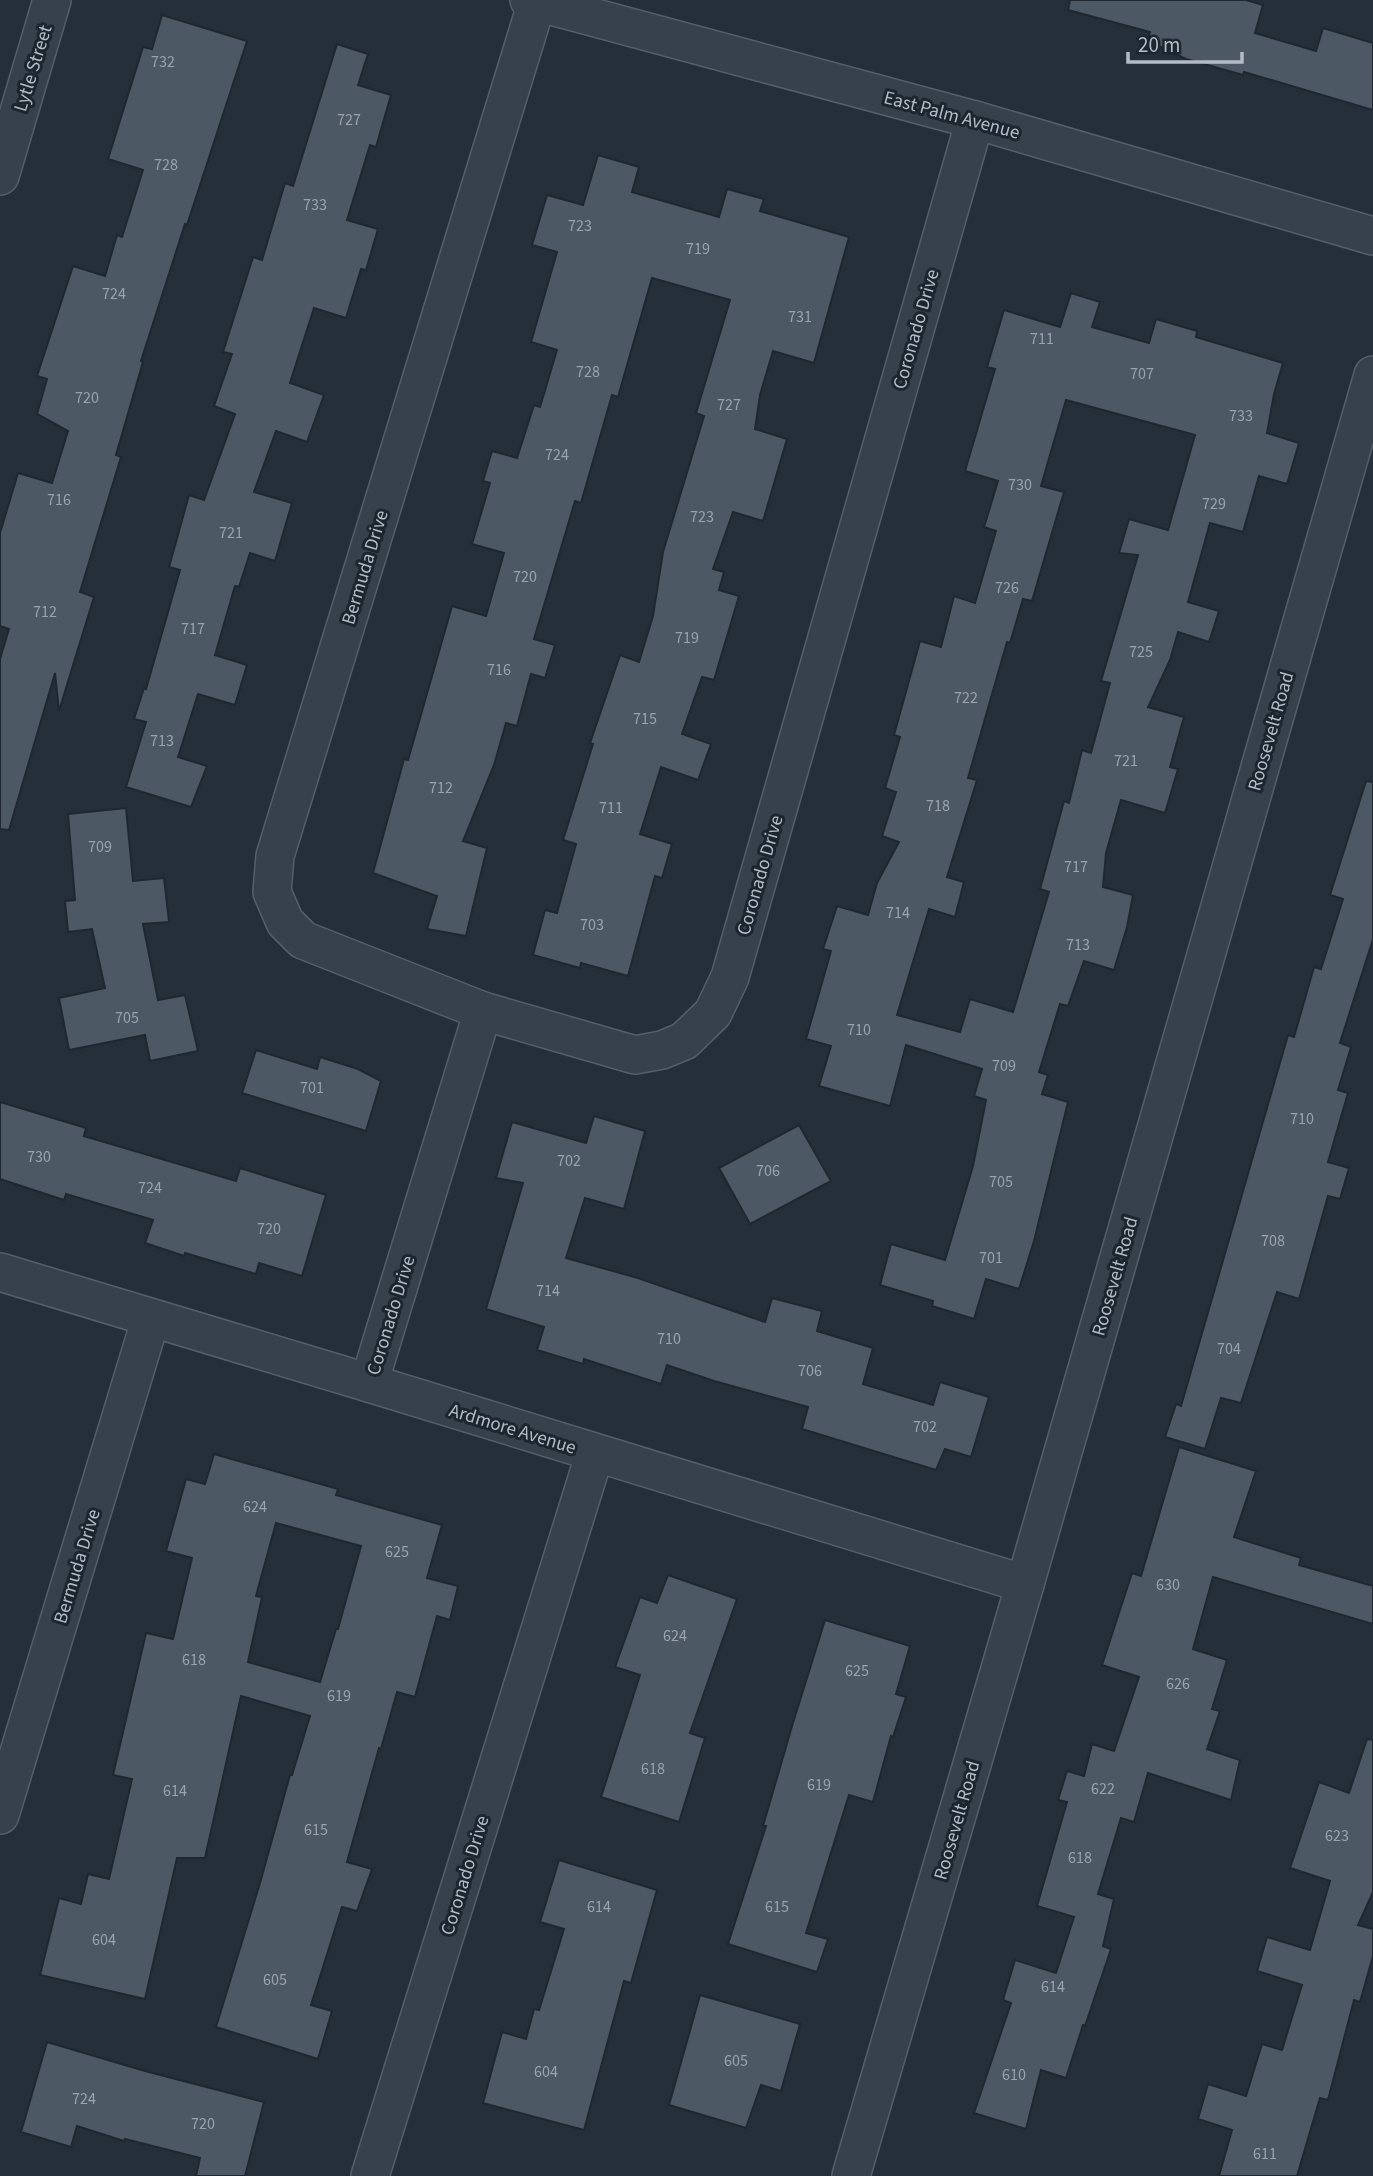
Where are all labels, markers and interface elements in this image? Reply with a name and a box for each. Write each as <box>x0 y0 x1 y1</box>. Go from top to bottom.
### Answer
street label: Lytle Street <box>7 21 60 115</box>
scale bar <box>1128 21 1242 65</box>
text: 20 m <box>1138 30 1180 60</box>
house number: 732 <box>151 51 175 73</box>
street label: East Palm Avenue <box>881 84 1023 147</box>
house number: 727 <box>337 109 361 131</box>
house number: 728 <box>154 154 178 176</box>
house number: 733 <box>303 194 327 216</box>
house number: 723 <box>568 215 592 237</box>
house number: 719 <box>686 238 710 260</box>
street label: Coronado Drive <box>886 266 946 393</box>
house number: 724 <box>102 283 126 305</box>
house number: 731 <box>788 306 812 328</box>
house number: 711 <box>1030 328 1054 350</box>
house number: 728 <box>576 361 600 383</box>
house number: 707 <box>1130 363 1154 385</box>
house number: 720 <box>75 387 99 409</box>
house number: 727 <box>717 394 741 416</box>
house number: 733 <box>1229 405 1253 427</box>
house number: 724 <box>545 444 569 466</box>
house number: 730 <box>1008 474 1032 496</box>
house number: 716 <box>47 489 71 511</box>
house number: 729 <box>1202 493 1226 515</box>
house number: 723 <box>690 506 714 528</box>
street label: Bermuda Drive <box>335 507 396 628</box>
house number: 721 <box>219 522 243 544</box>
house number: 720 <box>513 566 537 588</box>
house number: 726 <box>995 577 1019 599</box>
house number: 712 <box>33 601 57 623</box>
house number: 717 <box>181 618 205 640</box>
house number: 719 <box>675 627 699 649</box>
house number: 725 <box>1129 641 1153 663</box>
house number: 716 <box>487 659 511 681</box>
street label: Roosevelt Road <box>1242 669 1301 794</box>
house number: 722 <box>954 687 978 709</box>
house number: 715 <box>633 708 657 730</box>
house number: 713 <box>150 730 174 752</box>
house number: 721 <box>1114 750 1138 772</box>
house number: 712 <box>429 777 453 799</box>
house number: 718 <box>926 795 950 817</box>
house number: 711 <box>599 797 623 819</box>
street label: Coronado Drive <box>730 812 790 939</box>
house number: 709 <box>88 836 112 858</box>
house number: 717 <box>1064 856 1088 878</box>
house number: 714 <box>886 902 910 924</box>
house number: 703 <box>580 914 604 936</box>
house number: 713 <box>1066 934 1090 956</box>
house number: 705 <box>115 1007 139 1029</box>
house number: 710 <box>847 1019 871 1041</box>
house number: 709 <box>992 1055 1016 1077</box>
house number: 701 <box>300 1077 324 1099</box>
house number: 710 <box>1290 1108 1314 1130</box>
house number: 730 <box>27 1146 51 1168</box>
house number: 702 <box>557 1150 581 1172</box>
house number: 706 <box>756 1160 780 1182</box>
house number: 705 <box>989 1171 1013 1193</box>
house number: 724 <box>138 1177 162 1199</box>
street label: Roosevelt Road <box>1086 1214 1145 1339</box>
house number: 720 <box>257 1218 281 1240</box>
house number: 708 <box>1261 1230 1285 1252</box>
house number: 701 <box>979 1247 1003 1269</box>
street label: Coronado Drive <box>360 1252 422 1379</box>
house number: 714 <box>536 1280 560 1302</box>
house number: 710 <box>657 1328 681 1350</box>
house number: 704 <box>1217 1338 1241 1360</box>
house number: 706 <box>798 1360 822 1382</box>
street label: Ardmore Avenue <box>446 1397 579 1462</box>
house number: 702 <box>913 1416 937 1438</box>
house number: 624 <box>243 1496 267 1518</box>
street label: Bermuda Drive <box>47 1506 108 1627</box>
house number: 625 <box>385 1541 409 1563</box>
house number: 630 <box>1156 1574 1180 1596</box>
house number: 624 <box>663 1625 687 1647</box>
house number: 618 <box>182 1649 206 1671</box>
house number: 625 <box>845 1660 869 1682</box>
house number: 626 <box>1166 1673 1190 1695</box>
house number: 619 <box>327 1685 351 1707</box>
house number: 618 <box>641 1758 665 1780</box>
street label: Roosevelt Road <box>928 1758 987 1883</box>
house number: 619 <box>807 1774 831 1796</box>
house number: 622 <box>1091 1778 1115 1800</box>
house number: 614 <box>163 1780 187 1802</box>
street label: Coronado Drive <box>434 1812 496 1939</box>
house number: 615 <box>304 1819 328 1841</box>
house number: 623 <box>1325 1825 1349 1847</box>
house number: 618 <box>1068 1847 1092 1869</box>
house number: 614 <box>587 1896 611 1918</box>
house number: 615 <box>765 1896 789 1918</box>
house number: 604 <box>92 1929 116 1951</box>
house number: 605 <box>263 1969 287 1991</box>
house number: 614 <box>1041 1976 1065 1998</box>
house number: 605 <box>724 2050 748 2072</box>
house number: 604 <box>534 2061 558 2083</box>
house number: 610 <box>1002 2064 1026 2086</box>
house number: 724 <box>72 2088 96 2110</box>
house number: 720 <box>191 2113 215 2135</box>
house number: 611 <box>1253 2143 1277 2165</box>

